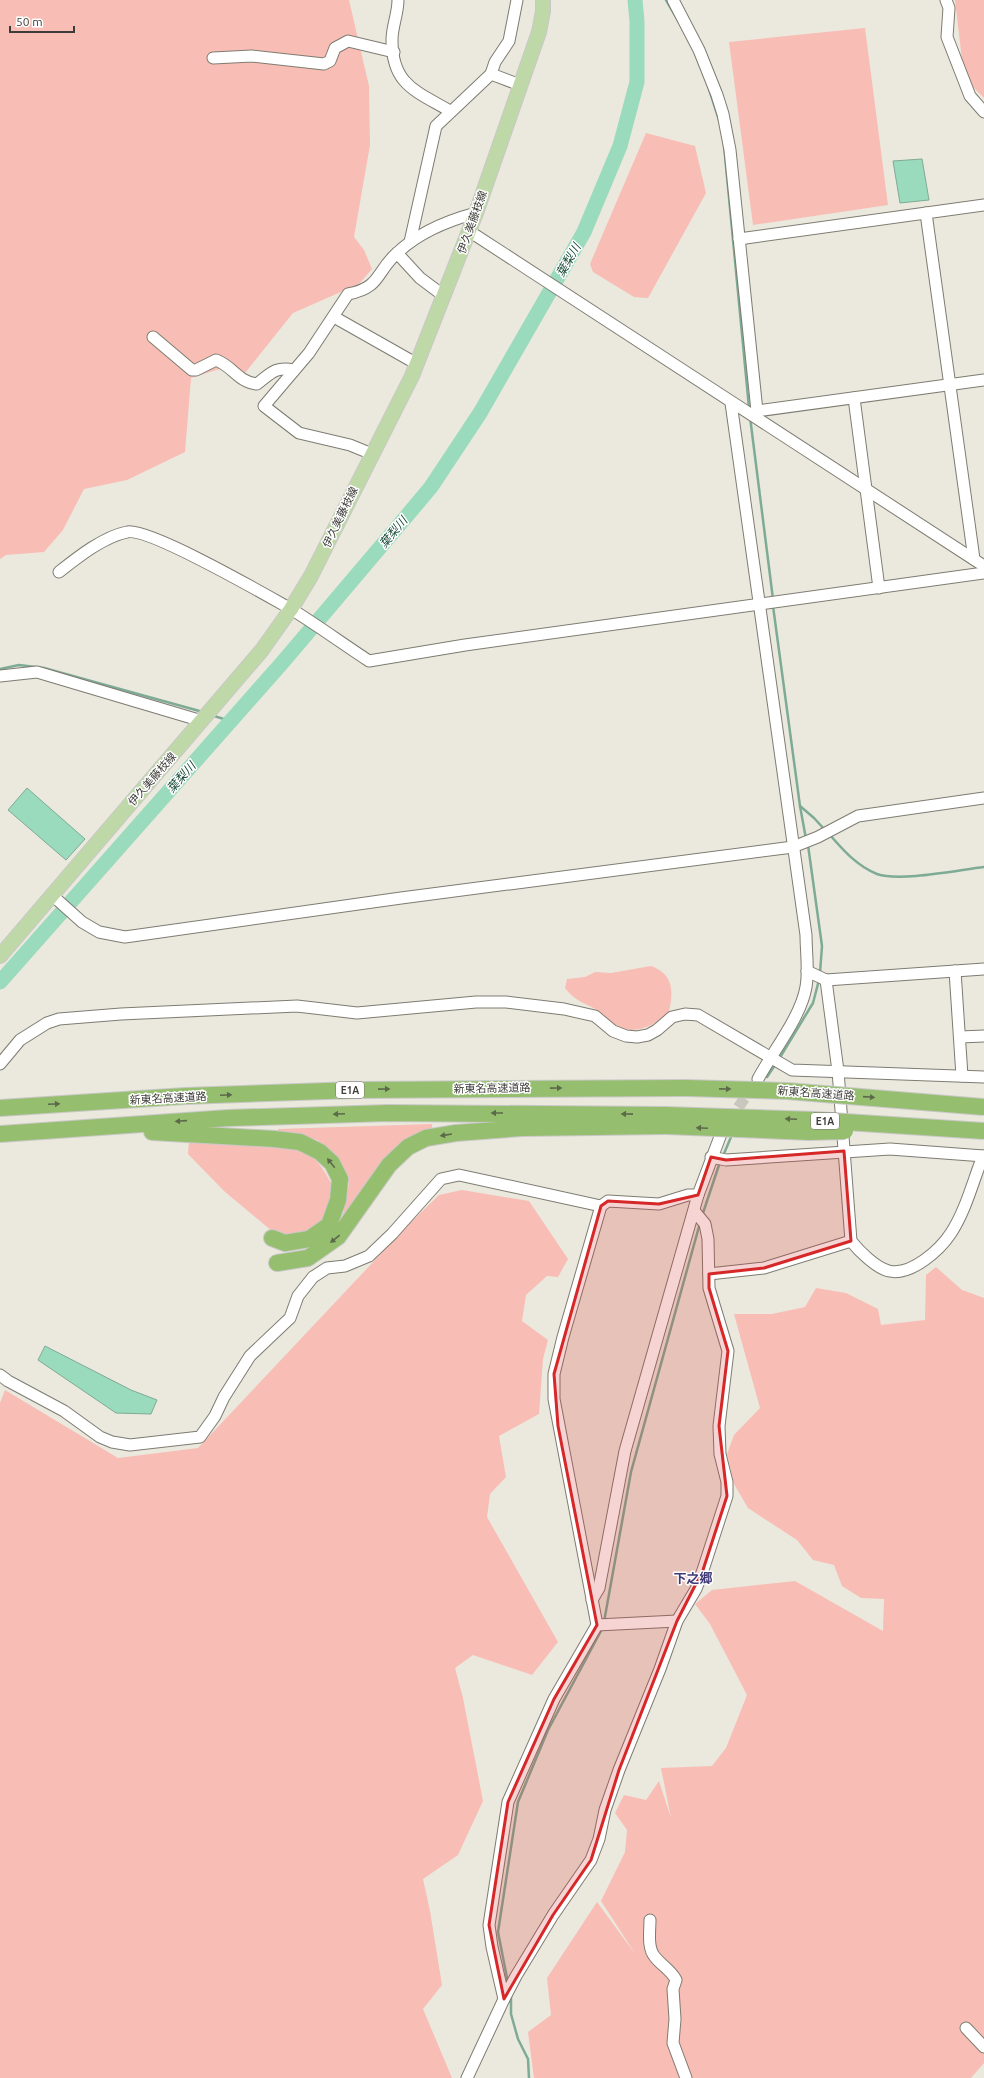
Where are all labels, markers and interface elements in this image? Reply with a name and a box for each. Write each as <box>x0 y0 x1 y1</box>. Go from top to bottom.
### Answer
scale bar <box>10 8 74 34</box>
text: 50 m <box>16 15 43 28</box>
street label: 伊久美藤枝線 <box>455 189 489 255</box>
water label: 葉梨川 <box>553 239 584 279</box>
street label: 伊久美藤枝線 <box>320 485 360 549</box>
water label: 葉梨川 <box>376 513 411 550</box>
street label: 伊久美藤枝線 <box>126 750 178 808</box>
water label: 葉梨川 <box>164 758 199 795</box>
street label: 新東名高速道路 <box>453 1081 531 1095</box>
road number: E1A <box>336 1082 364 1098</box>
street label: 新東名高速道路 <box>777 1084 855 1102</box>
one-way arrow <box>550 1085 563 1091</box>
one-way arrow <box>378 1086 390 1093</box>
one-way arrow <box>719 1086 732 1092</box>
street label: 新東名高速道路 <box>129 1090 207 1106</box>
one-way arrow <box>220 1092 233 1098</box>
one-way arrow <box>863 1093 875 1100</box>
one-way arrow <box>48 1101 61 1107</box>
one-way arrow <box>490 1110 503 1116</box>
one-way arrow <box>332 1111 345 1117</box>
one-way arrow <box>620 1111 633 1117</box>
road number: E1A <box>811 1113 839 1129</box>
one-way arrow <box>784 1116 797 1122</box>
one-way arrow <box>175 1118 187 1125</box>
one-way arrow <box>696 1124 708 1131</box>
one-way arrow <box>439 1132 452 1138</box>
one-way arrow <box>327 1158 335 1169</box>
one-way arrow <box>329 1235 340 1243</box>
district label: 下之郷 <box>673 1571 713 1585</box>

